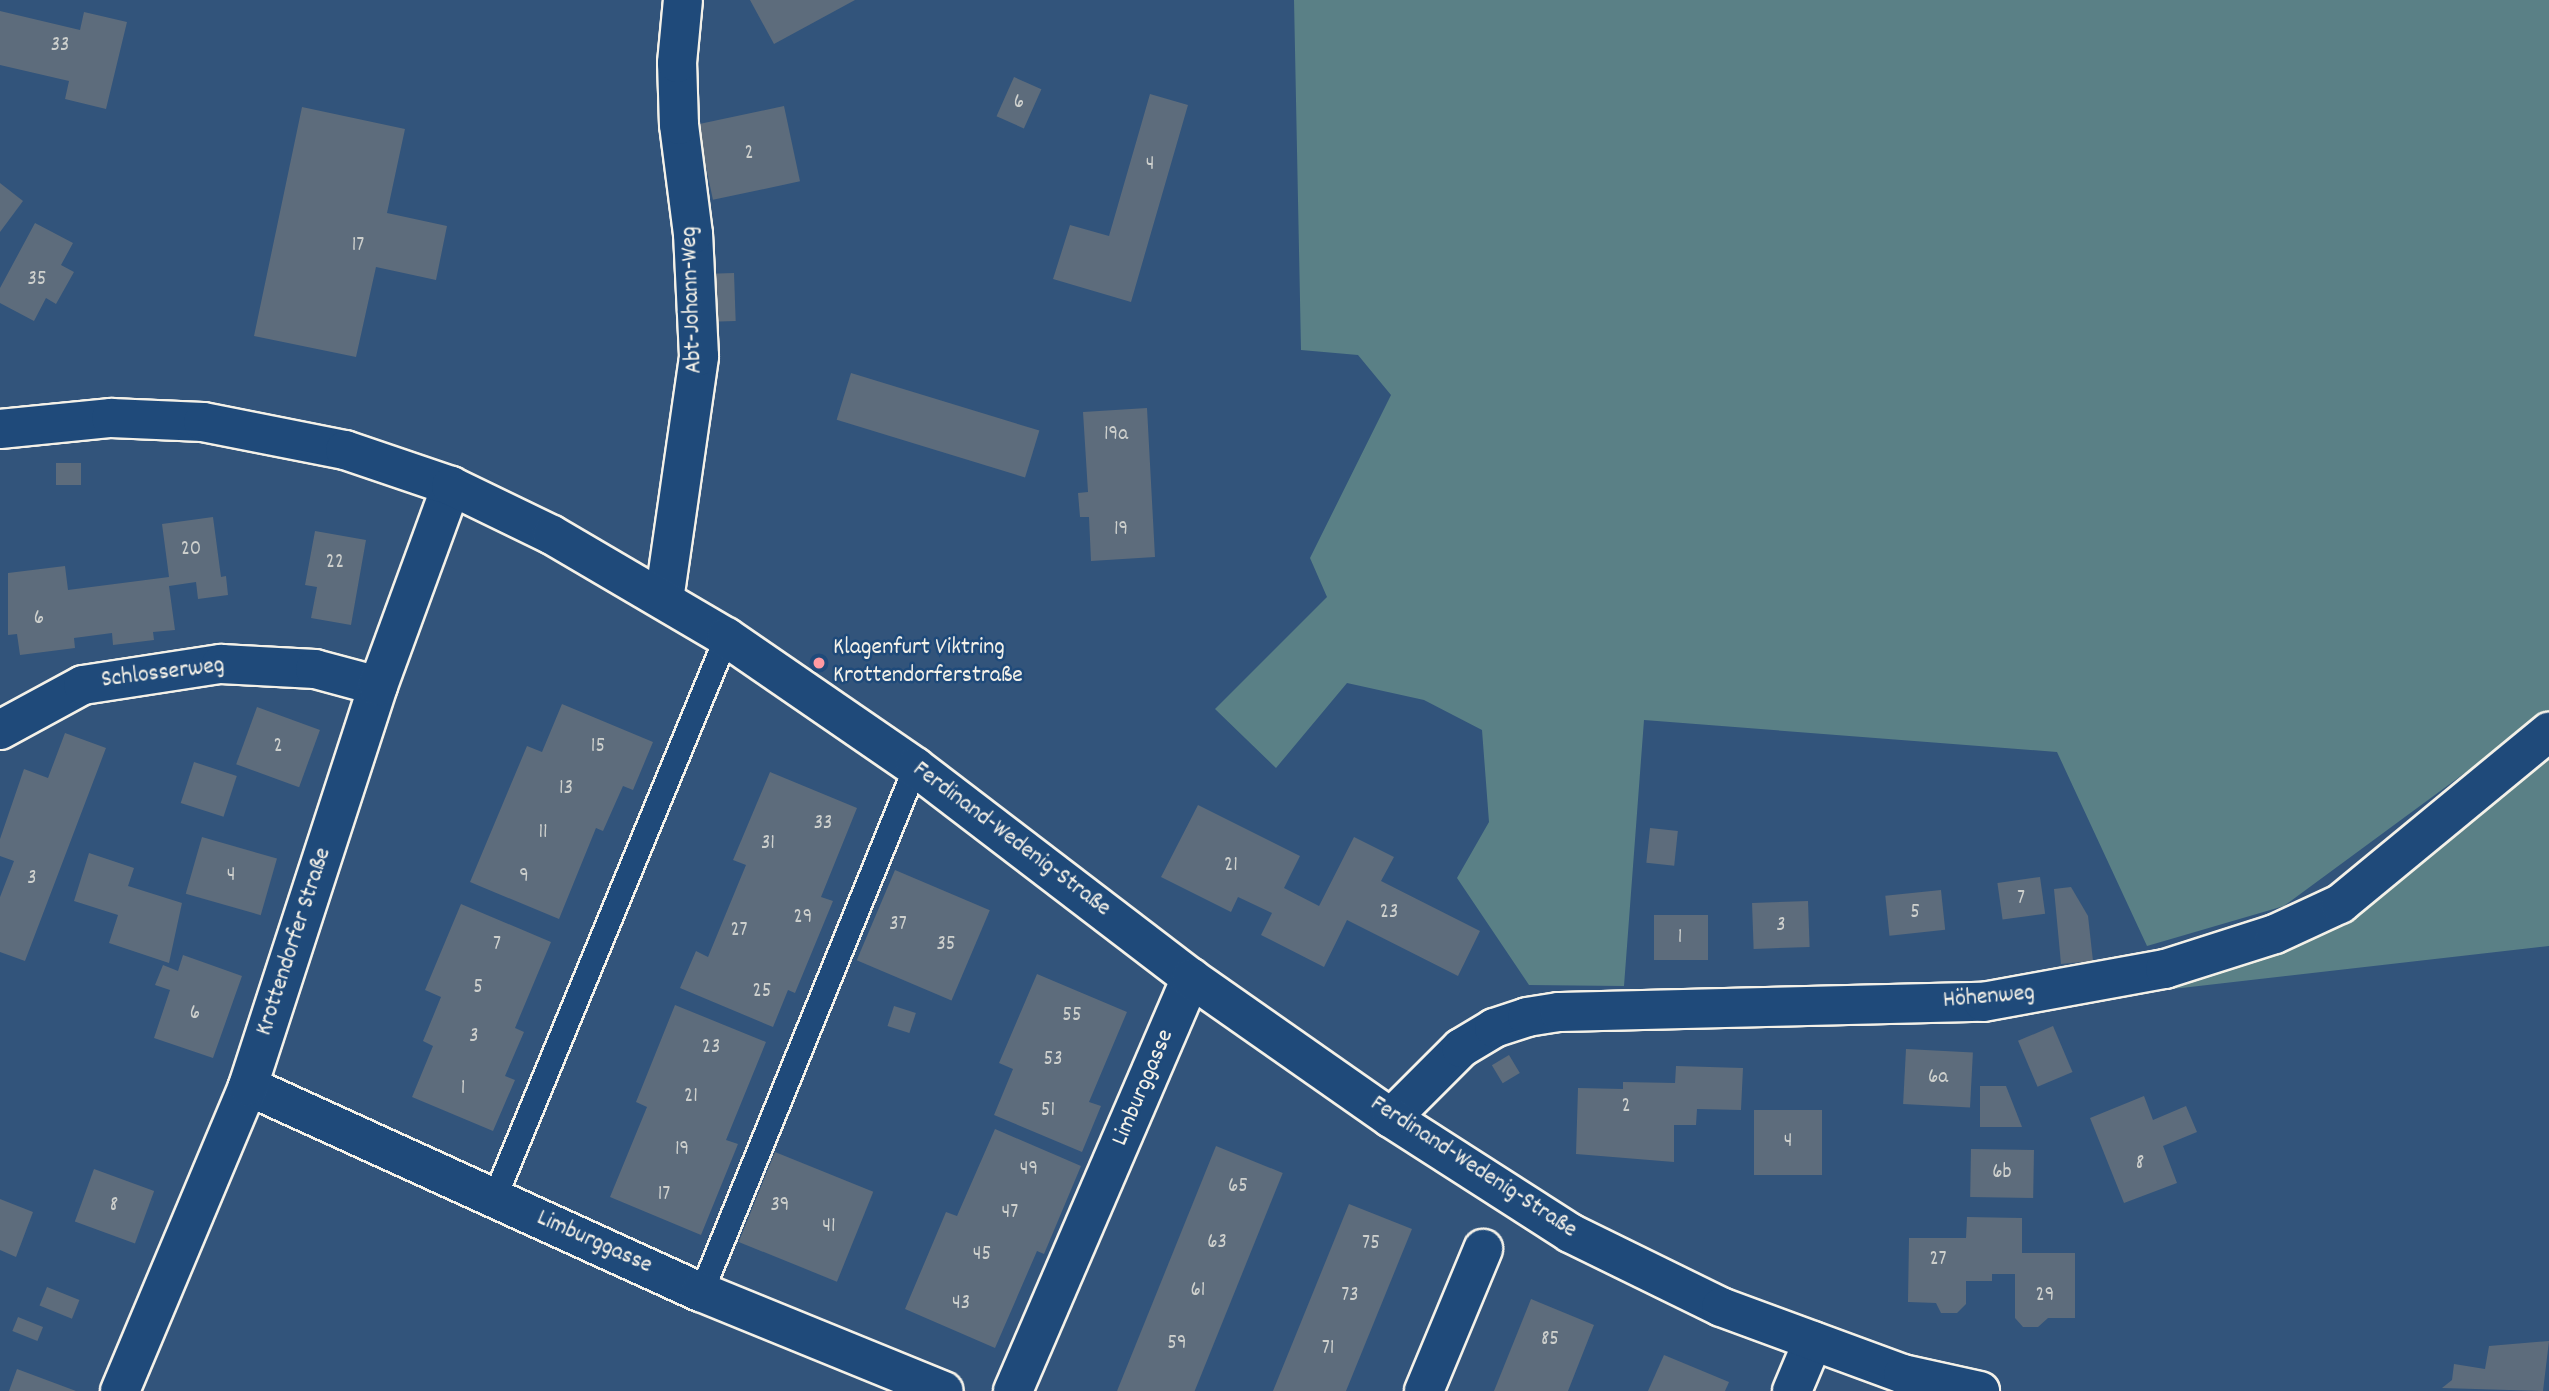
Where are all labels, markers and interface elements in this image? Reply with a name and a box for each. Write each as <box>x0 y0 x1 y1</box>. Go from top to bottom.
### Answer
house number: 33 <box>51 33 69 59</box>
house number: 6 <box>1014 90 1024 116</box>
house number: 2 <box>744 141 754 167</box>
house number: 4 <box>1146 152 1154 178</box>
street label: Abt-Johann-Weg <box>676 226 710 374</box>
house number: 17 <box>352 233 364 259</box>
house number: 35 <box>27 267 47 293</box>
house number: 19a <box>1104 422 1128 448</box>
house number: 19 <box>1114 517 1128 543</box>
house number: 20 <box>181 537 201 563</box>
house number: 22 <box>326 550 344 576</box>
house number: 6 <box>34 606 44 632</box>
place label: Klagenfurt Viktring Krottendorferstraße <box>833 635 1023 691</box>
street label: Schlosserweg <box>100 652 226 696</box>
marker: Klagenfurt Viktring Krottendorferstraße <box>811 655 827 671</box>
house number: 2 <box>273 734 283 760</box>
house number: 15 <box>591 734 605 760</box>
street label: Ferdinand-Wedenig-Straße <box>906 756 1116 924</box>
house number: 13 <box>559 776 573 802</box>
house number: 33 <box>814 811 832 837</box>
house number: 11 <box>538 820 548 846</box>
house number: 31 <box>761 831 775 857</box>
street label: Krottendorfer Straße <box>251 844 339 1040</box>
house number: 21 <box>1224 853 1238 879</box>
house number: 4 <box>227 863 235 889</box>
house number: 9 <box>519 864 529 890</box>
house number: 3 <box>27 866 37 892</box>
house number: 7 <box>2017 886 2025 912</box>
house number: 23 <box>1380 900 1398 926</box>
house number: 5 <box>1910 900 1920 926</box>
house number: 29 <box>794 905 812 931</box>
house number: 37 <box>889 912 907 938</box>
house number: 3 <box>1776 913 1786 939</box>
house number: 27 <box>730 918 748 944</box>
house number: 1 <box>1678 925 1682 951</box>
house number: 7 <box>493 932 501 958</box>
house number: 35 <box>936 932 956 958</box>
house number: 5 <box>473 975 483 1001</box>
house number: 25 <box>753 979 771 1005</box>
street label: Höhenweg <box>1942 980 2036 1016</box>
house number: 6 <box>190 1001 200 1027</box>
house number: 55 <box>1062 1003 1082 1029</box>
house number: 3 <box>469 1024 479 1050</box>
street label: Limburggasse <box>1107 1026 1181 1150</box>
house number: 23 <box>702 1035 720 1061</box>
house number: 53 <box>1043 1047 1063 1073</box>
house number: 6a <box>1928 1065 1948 1091</box>
house number: 1 <box>461 1076 465 1102</box>
house number: 21 <box>684 1084 698 1110</box>
street label: Ferdinand-Wedenig-Straße <box>1364 1090 1582 1246</box>
house number: 2 <box>1621 1094 1631 1120</box>
house number: 51 <box>1041 1098 1055 1124</box>
house number: 4 <box>1784 1129 1792 1155</box>
house number: 19 <box>675 1137 689 1163</box>
house number: 8 <box>2136 1151 2144 1177</box>
house number: 49 <box>1020 1157 1038 1183</box>
house number: 6b <box>1992 1160 2012 1186</box>
house number: 65 <box>1228 1174 1248 1200</box>
house number: 17 <box>658 1182 670 1208</box>
house number: 8 <box>110 1193 118 1219</box>
house number: 39 <box>771 1193 789 1219</box>
house number: 47 <box>1002 1200 1018 1226</box>
street label: Limburggasse <box>532 1205 656 1281</box>
house number: 41 <box>822 1214 836 1240</box>
house number: 63 <box>1207 1230 1227 1256</box>
house number: 75 <box>1362 1231 1380 1257</box>
house number: 45 <box>973 1242 991 1268</box>
house number: 27 <box>1929 1247 1947 1273</box>
house number: 61 <box>1191 1278 1205 1304</box>
house number: 73 <box>1341 1283 1359 1309</box>
house number: 29 <box>2036 1283 2054 1309</box>
house number: 43 <box>952 1291 970 1317</box>
house number: 85 <box>1541 1327 1559 1353</box>
house number: 59 <box>1167 1331 1187 1357</box>
house number: 71 <box>1322 1336 1334 1362</box>

